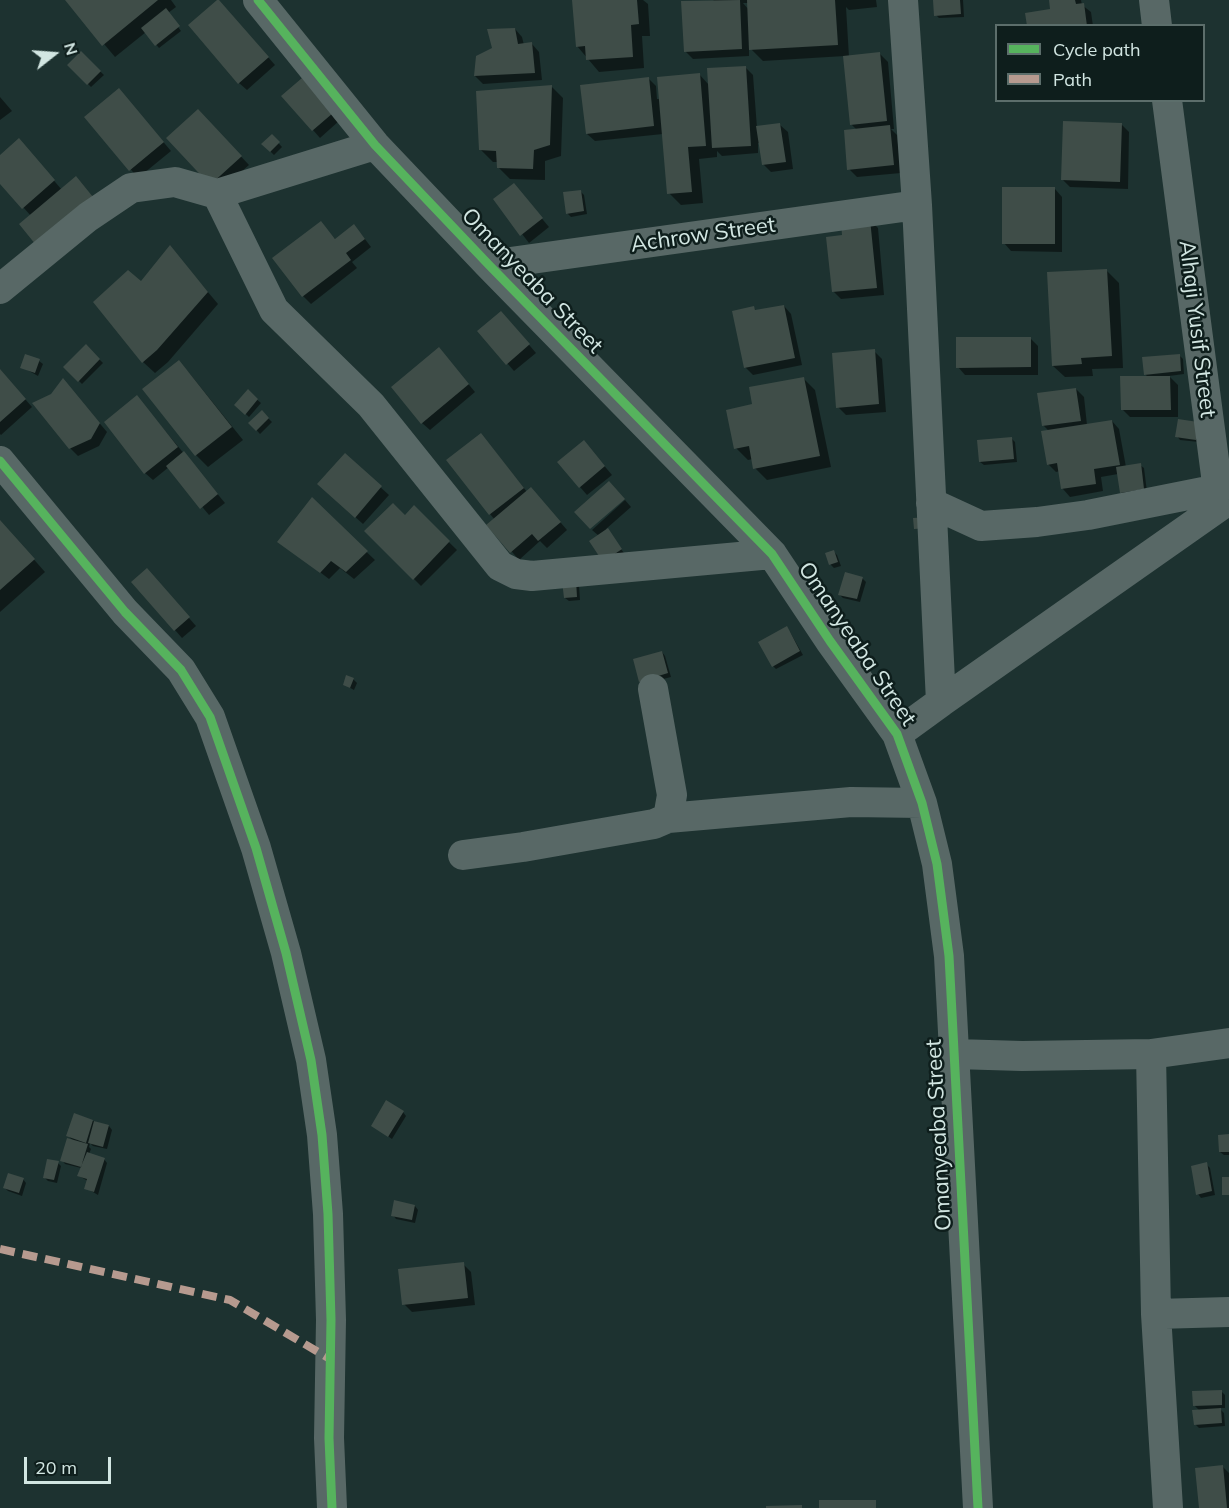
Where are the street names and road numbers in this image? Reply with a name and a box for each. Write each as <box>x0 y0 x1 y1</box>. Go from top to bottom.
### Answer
street label: Omanyeaba Street <box>456 203 608 359</box>
street label: Achrow Street <box>629 212 777 258</box>
street label: Alhaji Yusif Street <box>1173 239 1221 419</box>
street label: Omanyeaba Street <box>792 557 922 731</box>
street label: Omanyeaba Street <box>921 1038 957 1232</box>

